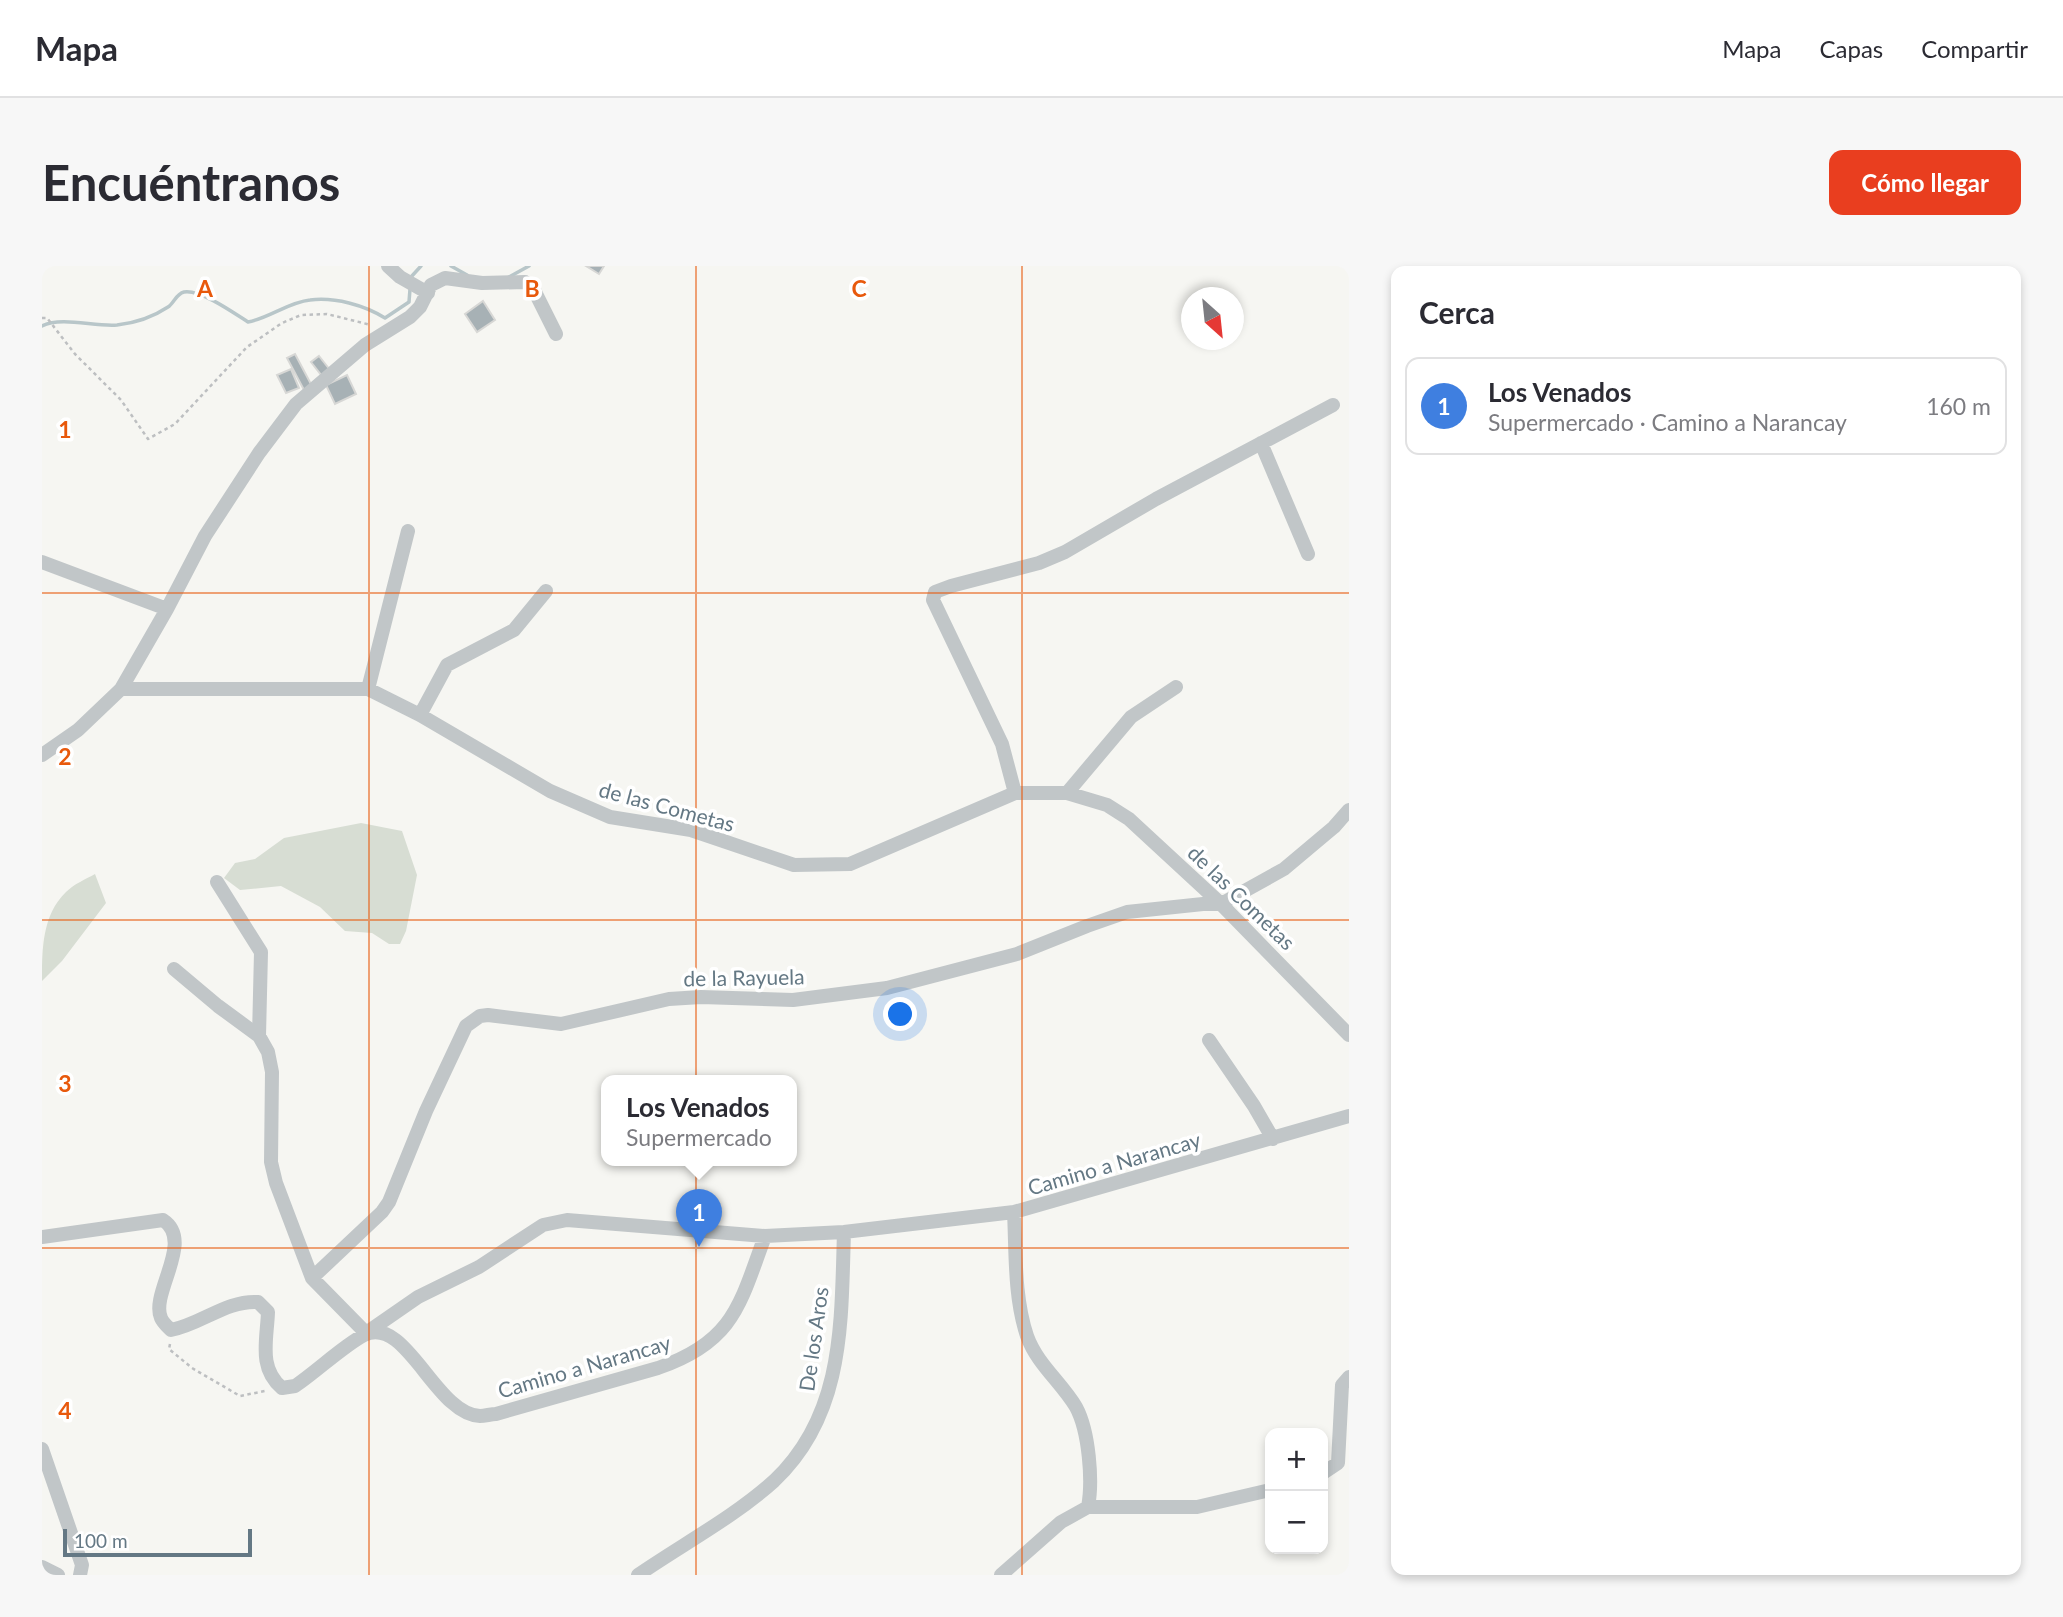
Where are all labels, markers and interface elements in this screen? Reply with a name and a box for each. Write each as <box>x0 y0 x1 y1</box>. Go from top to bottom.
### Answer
text: Mapa <box>35 28 118 68</box>
text: Mapa <box>1722 34 1781 63</box>
text: Capas <box>1819 34 1883 63</box>
text: Compartir <box>1921 34 2028 63</box>
button: Cómo llegar <box>1829 150 2021 215</box>
text: Encuéntranos <box>42 153 340 211</box>
text: A <box>196 274 214 302</box>
text: B <box>524 274 540 302</box>
text: C <box>851 274 867 302</box>
north arrow <box>1181 287 1244 350</box>
text: Cerca <box>1419 294 1495 330</box>
text: Los Venados <box>1488 376 1631 408</box>
text: 1 <box>1437 392 1451 420</box>
text: 160 m <box>1926 392 1991 420</box>
text: Supermercado · Camino a Narancay <box>1488 408 1847 436</box>
text: 1 <box>58 415 72 443</box>
text: 2 <box>58 742 72 770</box>
street label: de las Cometas <box>597 776 737 836</box>
street label: de las Cometas <box>1183 840 1301 954</box>
street label: de la Rayuela <box>683 963 805 991</box>
your location <box>883 997 917 1031</box>
text: 3 <box>58 1069 72 1097</box>
popup <box>601 1075 797 1166</box>
text: Los Venados <box>626 1091 770 1123</box>
text: Supermercado <box>626 1123 772 1151</box>
street label: Camino a Narancay <box>1025 1126 1203 1200</box>
pin: 1 <box>676 1189 722 1247</box>
street label: De los Aros <box>793 1285 833 1393</box>
street label: Camino a Narancay <box>495 1329 673 1403</box>
text: 4 <box>58 1396 72 1424</box>
map controls <box>1265 1428 1328 1554</box>
button: + <box>1265 1428 1328 1491</box>
button: − <box>1265 1491 1328 1554</box>
scale bar <box>63 1526 252 1558</box>
text: 100 m <box>74 1529 128 1552</box>

